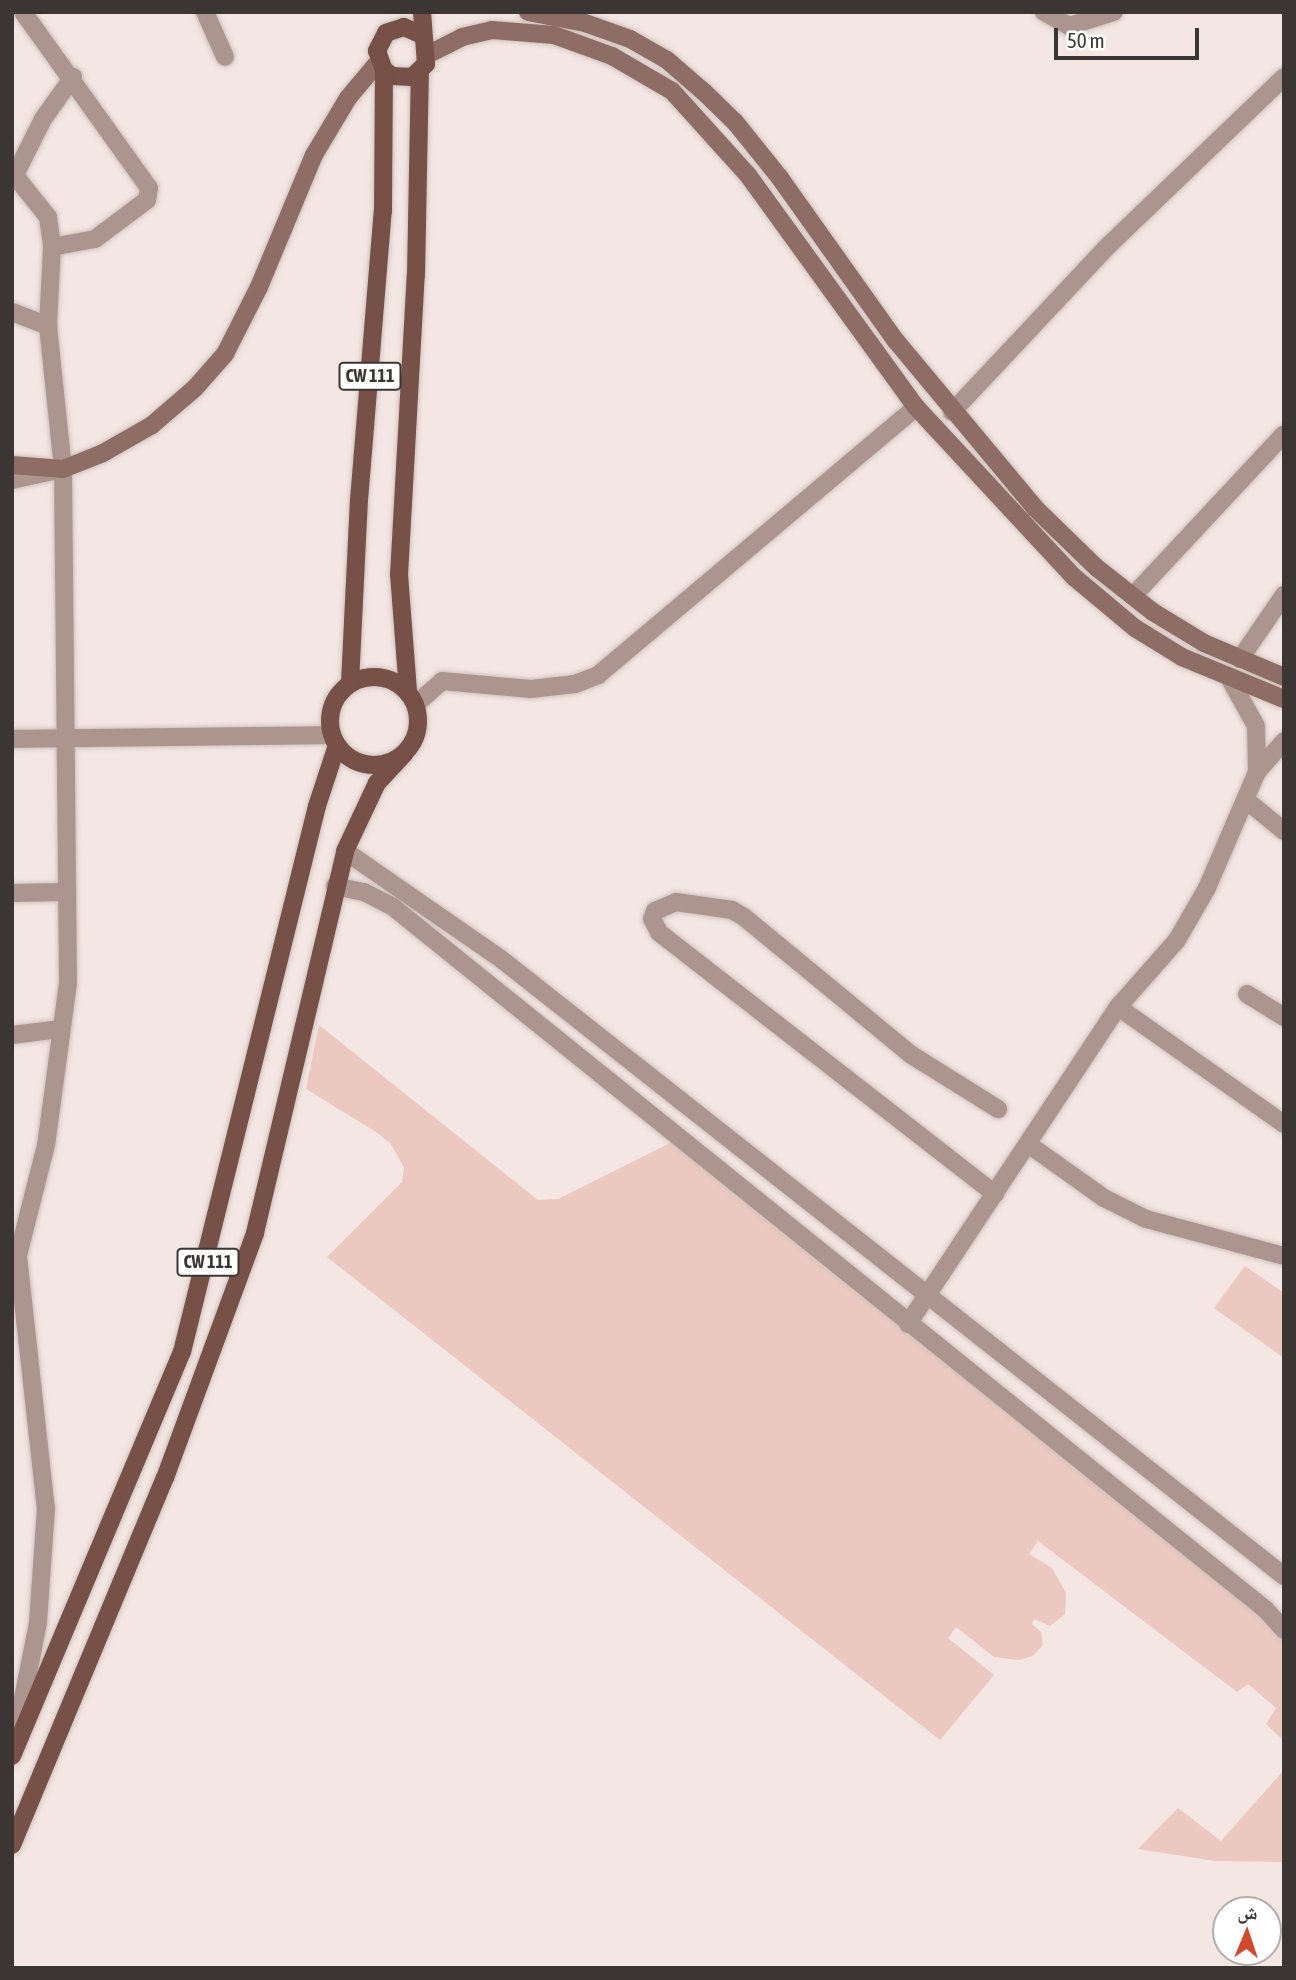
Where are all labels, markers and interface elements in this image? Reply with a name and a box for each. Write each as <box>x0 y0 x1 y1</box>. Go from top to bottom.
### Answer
scale bar <box>1058 14 1203 58</box>
text: 50 m <box>1067 28 1105 52</box>
road number: CW 111 <box>338 362 402 390</box>
road number: CW 111 <box>176 1247 240 1276</box>
north arrow <box>1212 1896 1282 1966</box>
text: ش <box>1237 1901 1258 1923</box>

